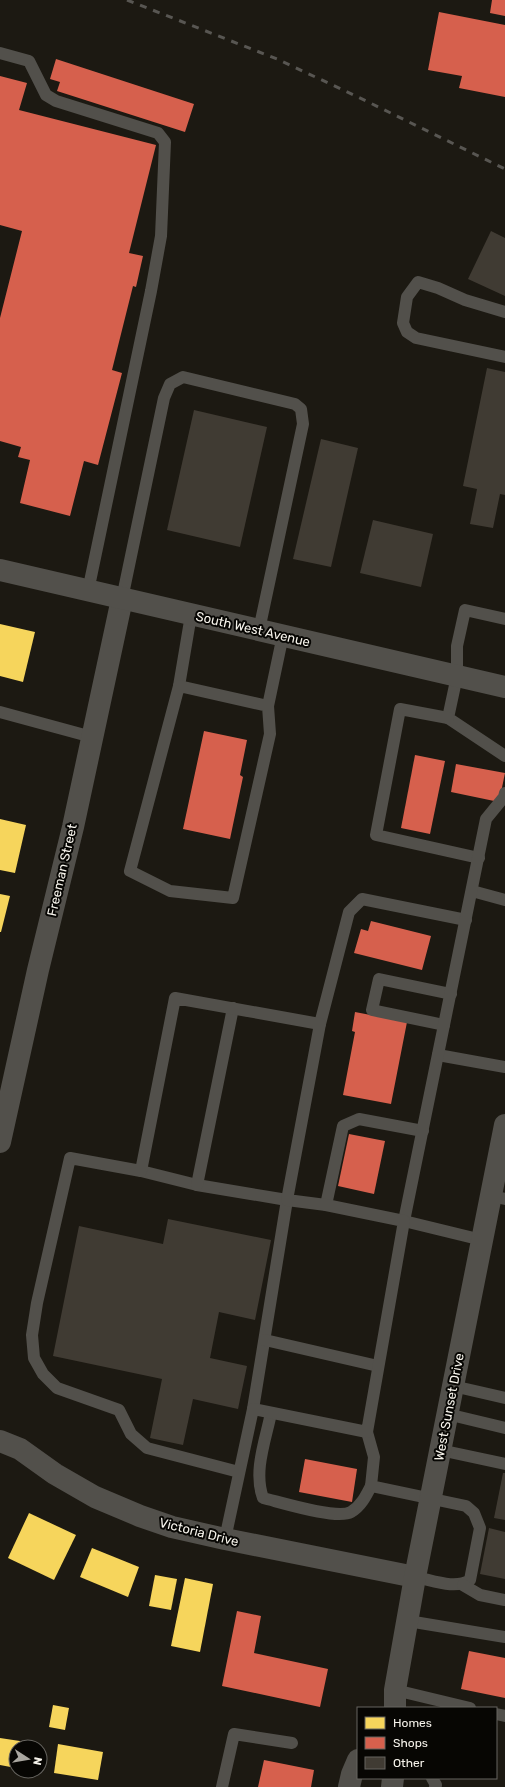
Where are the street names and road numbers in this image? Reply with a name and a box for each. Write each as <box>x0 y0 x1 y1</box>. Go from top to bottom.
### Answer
street label: South West Avenue <box>194 609 312 649</box>
street label: Freeman Street <box>44 822 80 918</box>
street label: West Sunset Drive <box>431 1352 467 1462</box>
street label: Victoria Drive <box>158 1515 240 1549</box>

